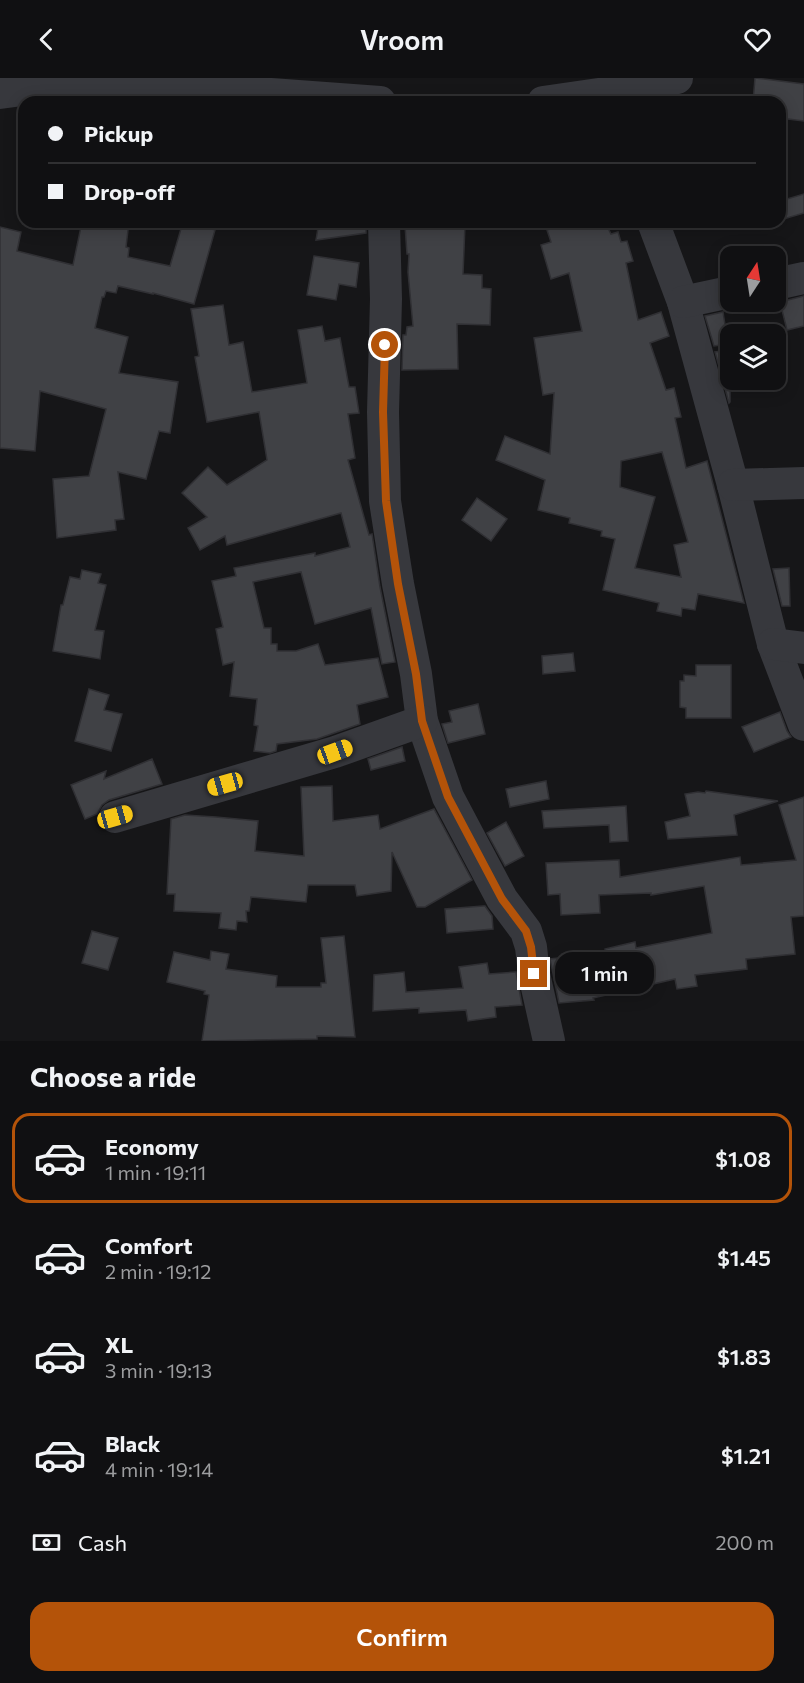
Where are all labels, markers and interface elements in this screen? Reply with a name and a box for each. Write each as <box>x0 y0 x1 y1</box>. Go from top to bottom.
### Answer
icon: back <box>30 23 63 56</box>
text: Vroom <box>360 23 444 56</box>
icon: heart <box>741 23 774 56</box>
text: Pickup <box>84 120 153 147</box>
text: Drop-off <box>84 178 175 205</box>
north arrow <box>720 246 786 312</box>
map controls <box>720 246 786 390</box>
button: layers <box>720 324 786 390</box>
route start <box>371 331 398 358</box>
car <box>315 737 355 767</box>
car <box>205 770 245 798</box>
car <box>95 803 135 831</box>
callout: 1 min <box>555 953 654 995</box>
route end <box>520 960 547 987</box>
text: 1 min <box>581 961 628 985</box>
text: Choose a ride <box>30 1060 196 1093</box>
icon: car <box>33 1131 87 1185</box>
text: Economy <box>105 1133 199 1160</box>
text: $1.08 <box>715 1145 771 1172</box>
text: 1 min · 19:11 <box>105 1160 206 1184</box>
icon: car <box>33 1230 87 1284</box>
text: Comfort <box>105 1232 193 1259</box>
text: $1.45 <box>717 1244 771 1271</box>
text: 2 min · 19:12 <box>105 1259 211 1283</box>
icon: car <box>33 1329 87 1383</box>
text: XL <box>105 1331 133 1358</box>
text: $1.83 <box>717 1343 771 1370</box>
text: 3 min · 19:13 <box>105 1358 212 1382</box>
icon: car <box>33 1428 87 1482</box>
text: Black <box>105 1430 160 1457</box>
text: $1.21 <box>721 1442 771 1469</box>
text: 4 min · 19:14 <box>105 1457 213 1481</box>
icon: cash <box>30 1526 63 1559</box>
text: Cash <box>78 1529 127 1556</box>
text: 200 m <box>716 1530 774 1554</box>
button: Confirm <box>30 1602 774 1671</box>

